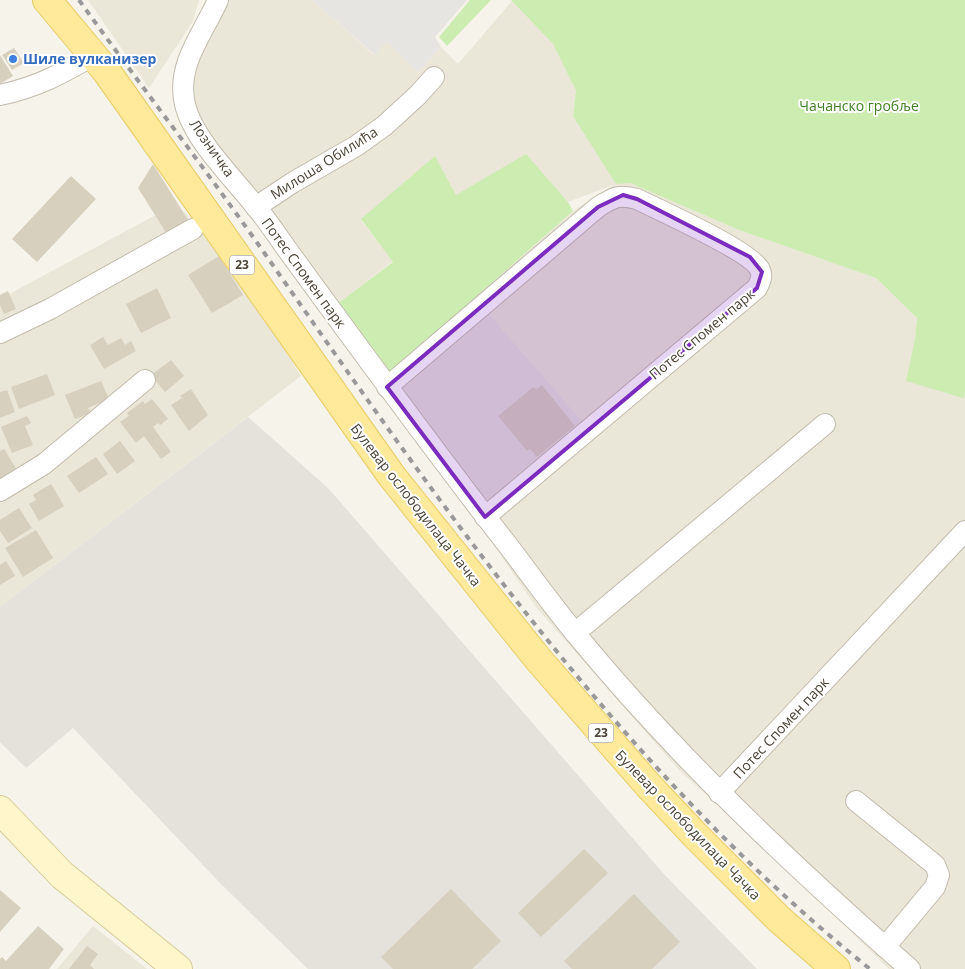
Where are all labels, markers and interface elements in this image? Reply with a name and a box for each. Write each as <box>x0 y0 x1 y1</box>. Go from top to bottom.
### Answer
place label: Шиле вулканизер <box>23 49 156 68</box>
marker: Шиле вулканизер <box>7 53 19 65</box>
park label: Чачанско гробље <box>799 96 919 115</box>
street label: Лозничка <box>186 115 239 180</box>
street label: Милоша Обилића <box>266 122 381 203</box>
street label: Потес Спомен парк <box>258 214 351 332</box>
road number: 23 <box>230 256 254 274</box>
street label: Потес Спомен парк <box>645 283 759 383</box>
street label: Булевар ослободилаца Чачка <box>347 419 486 590</box>
street label: Потес Спомен парк <box>729 672 833 782</box>
road number: 23 <box>588 724 614 742</box>
street label: Булевар ослободилаца Чачка <box>611 746 765 904</box>

